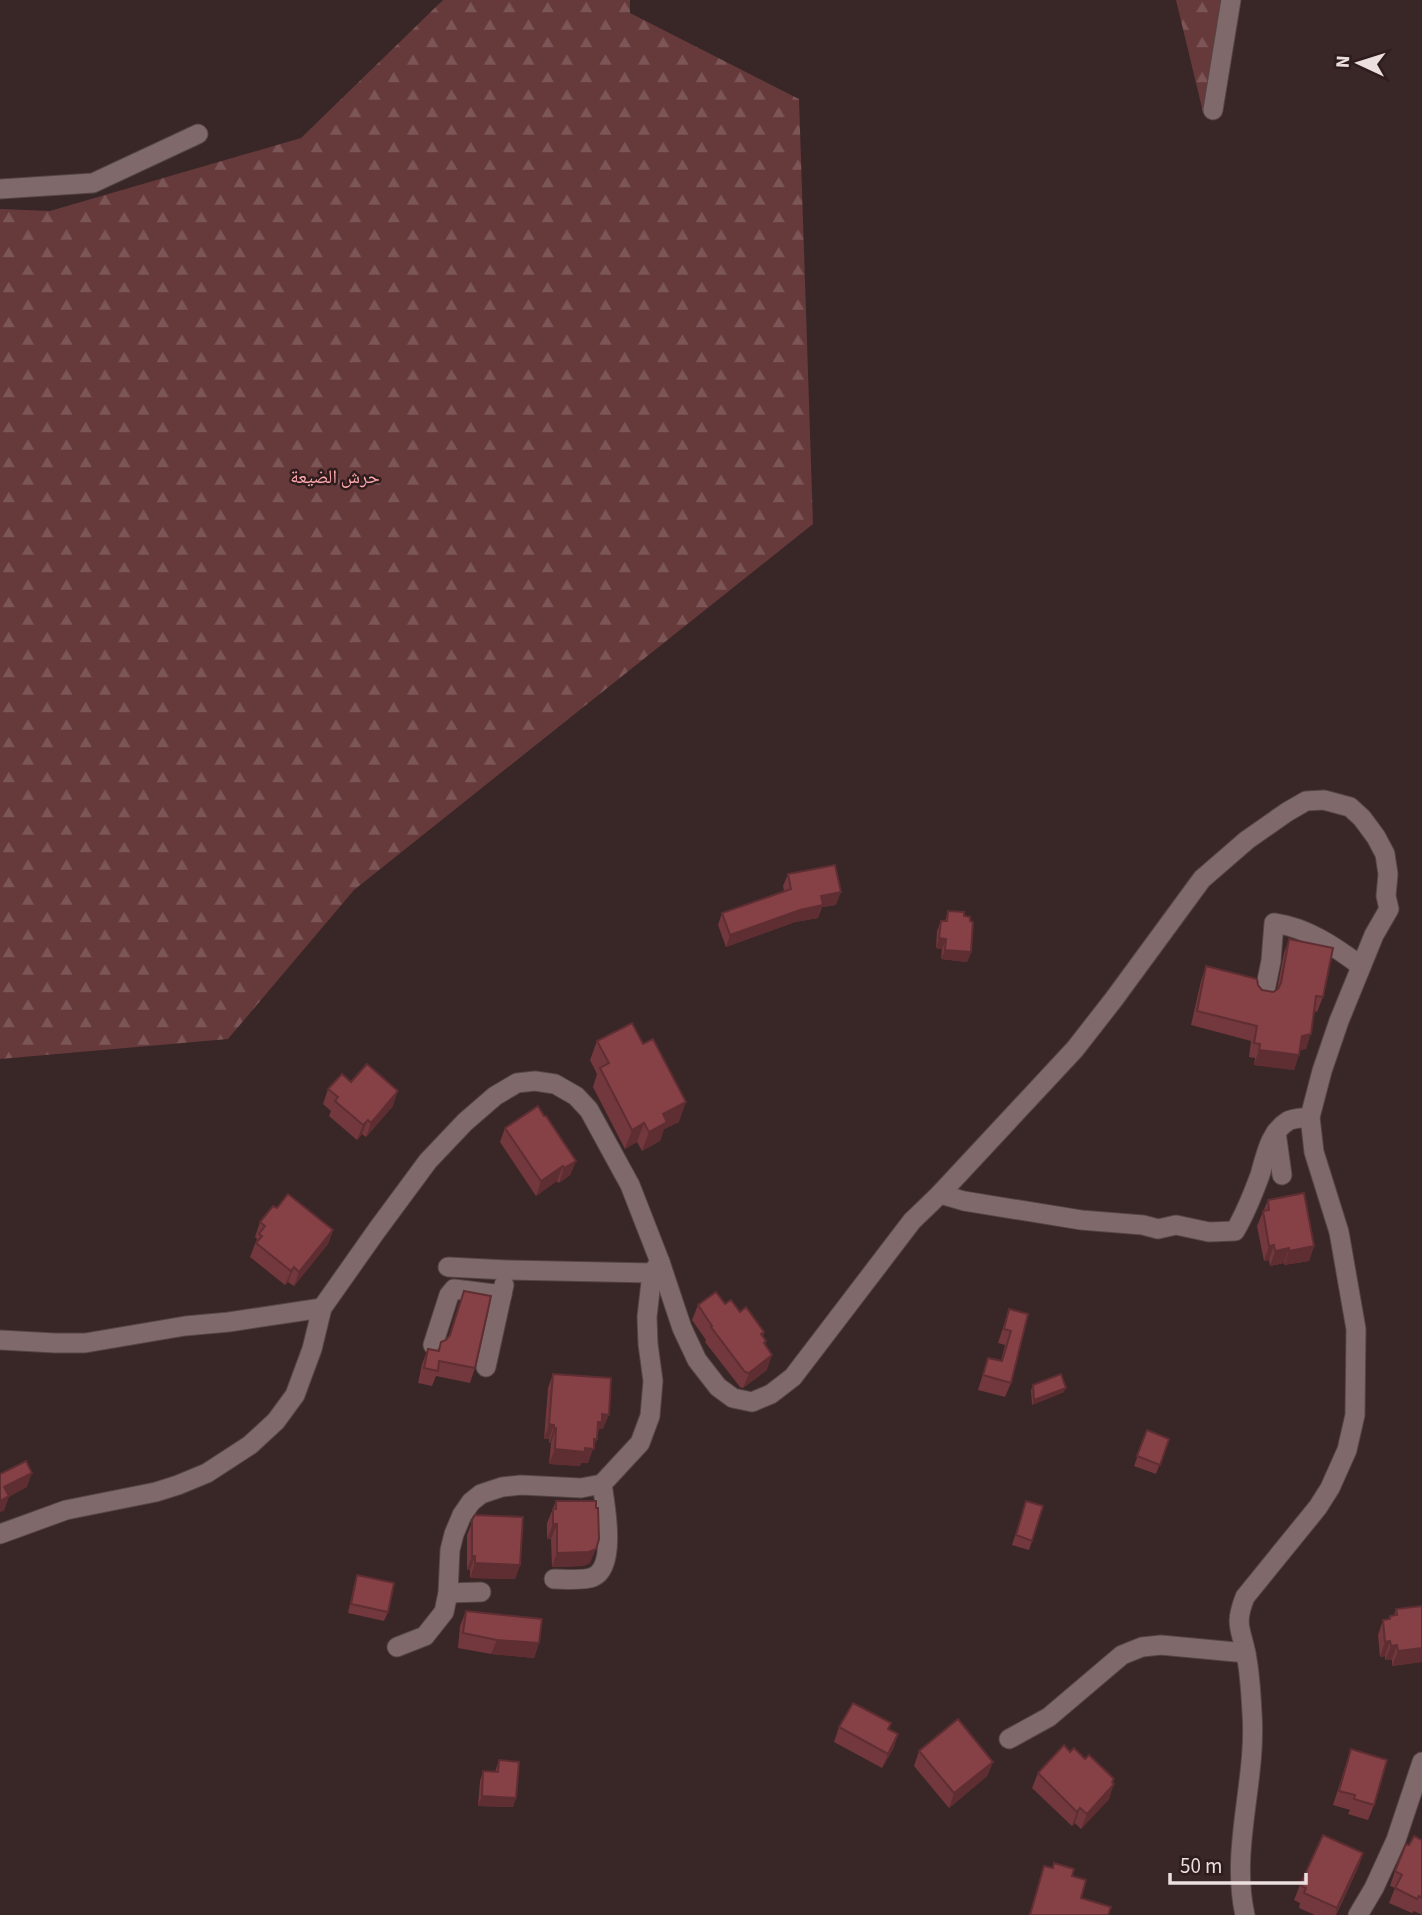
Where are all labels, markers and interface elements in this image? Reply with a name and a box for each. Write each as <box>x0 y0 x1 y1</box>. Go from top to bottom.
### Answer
north arrow <box>1324 28 1394 98</box>
text: N <box>1330 55 1357 69</box>
park label: حرش الضيعة <box>290 464 380 491</box>
scale bar <box>1170 1842 1306 1886</box>
text: 50 m <box>1180 1851 1222 1881</box>

